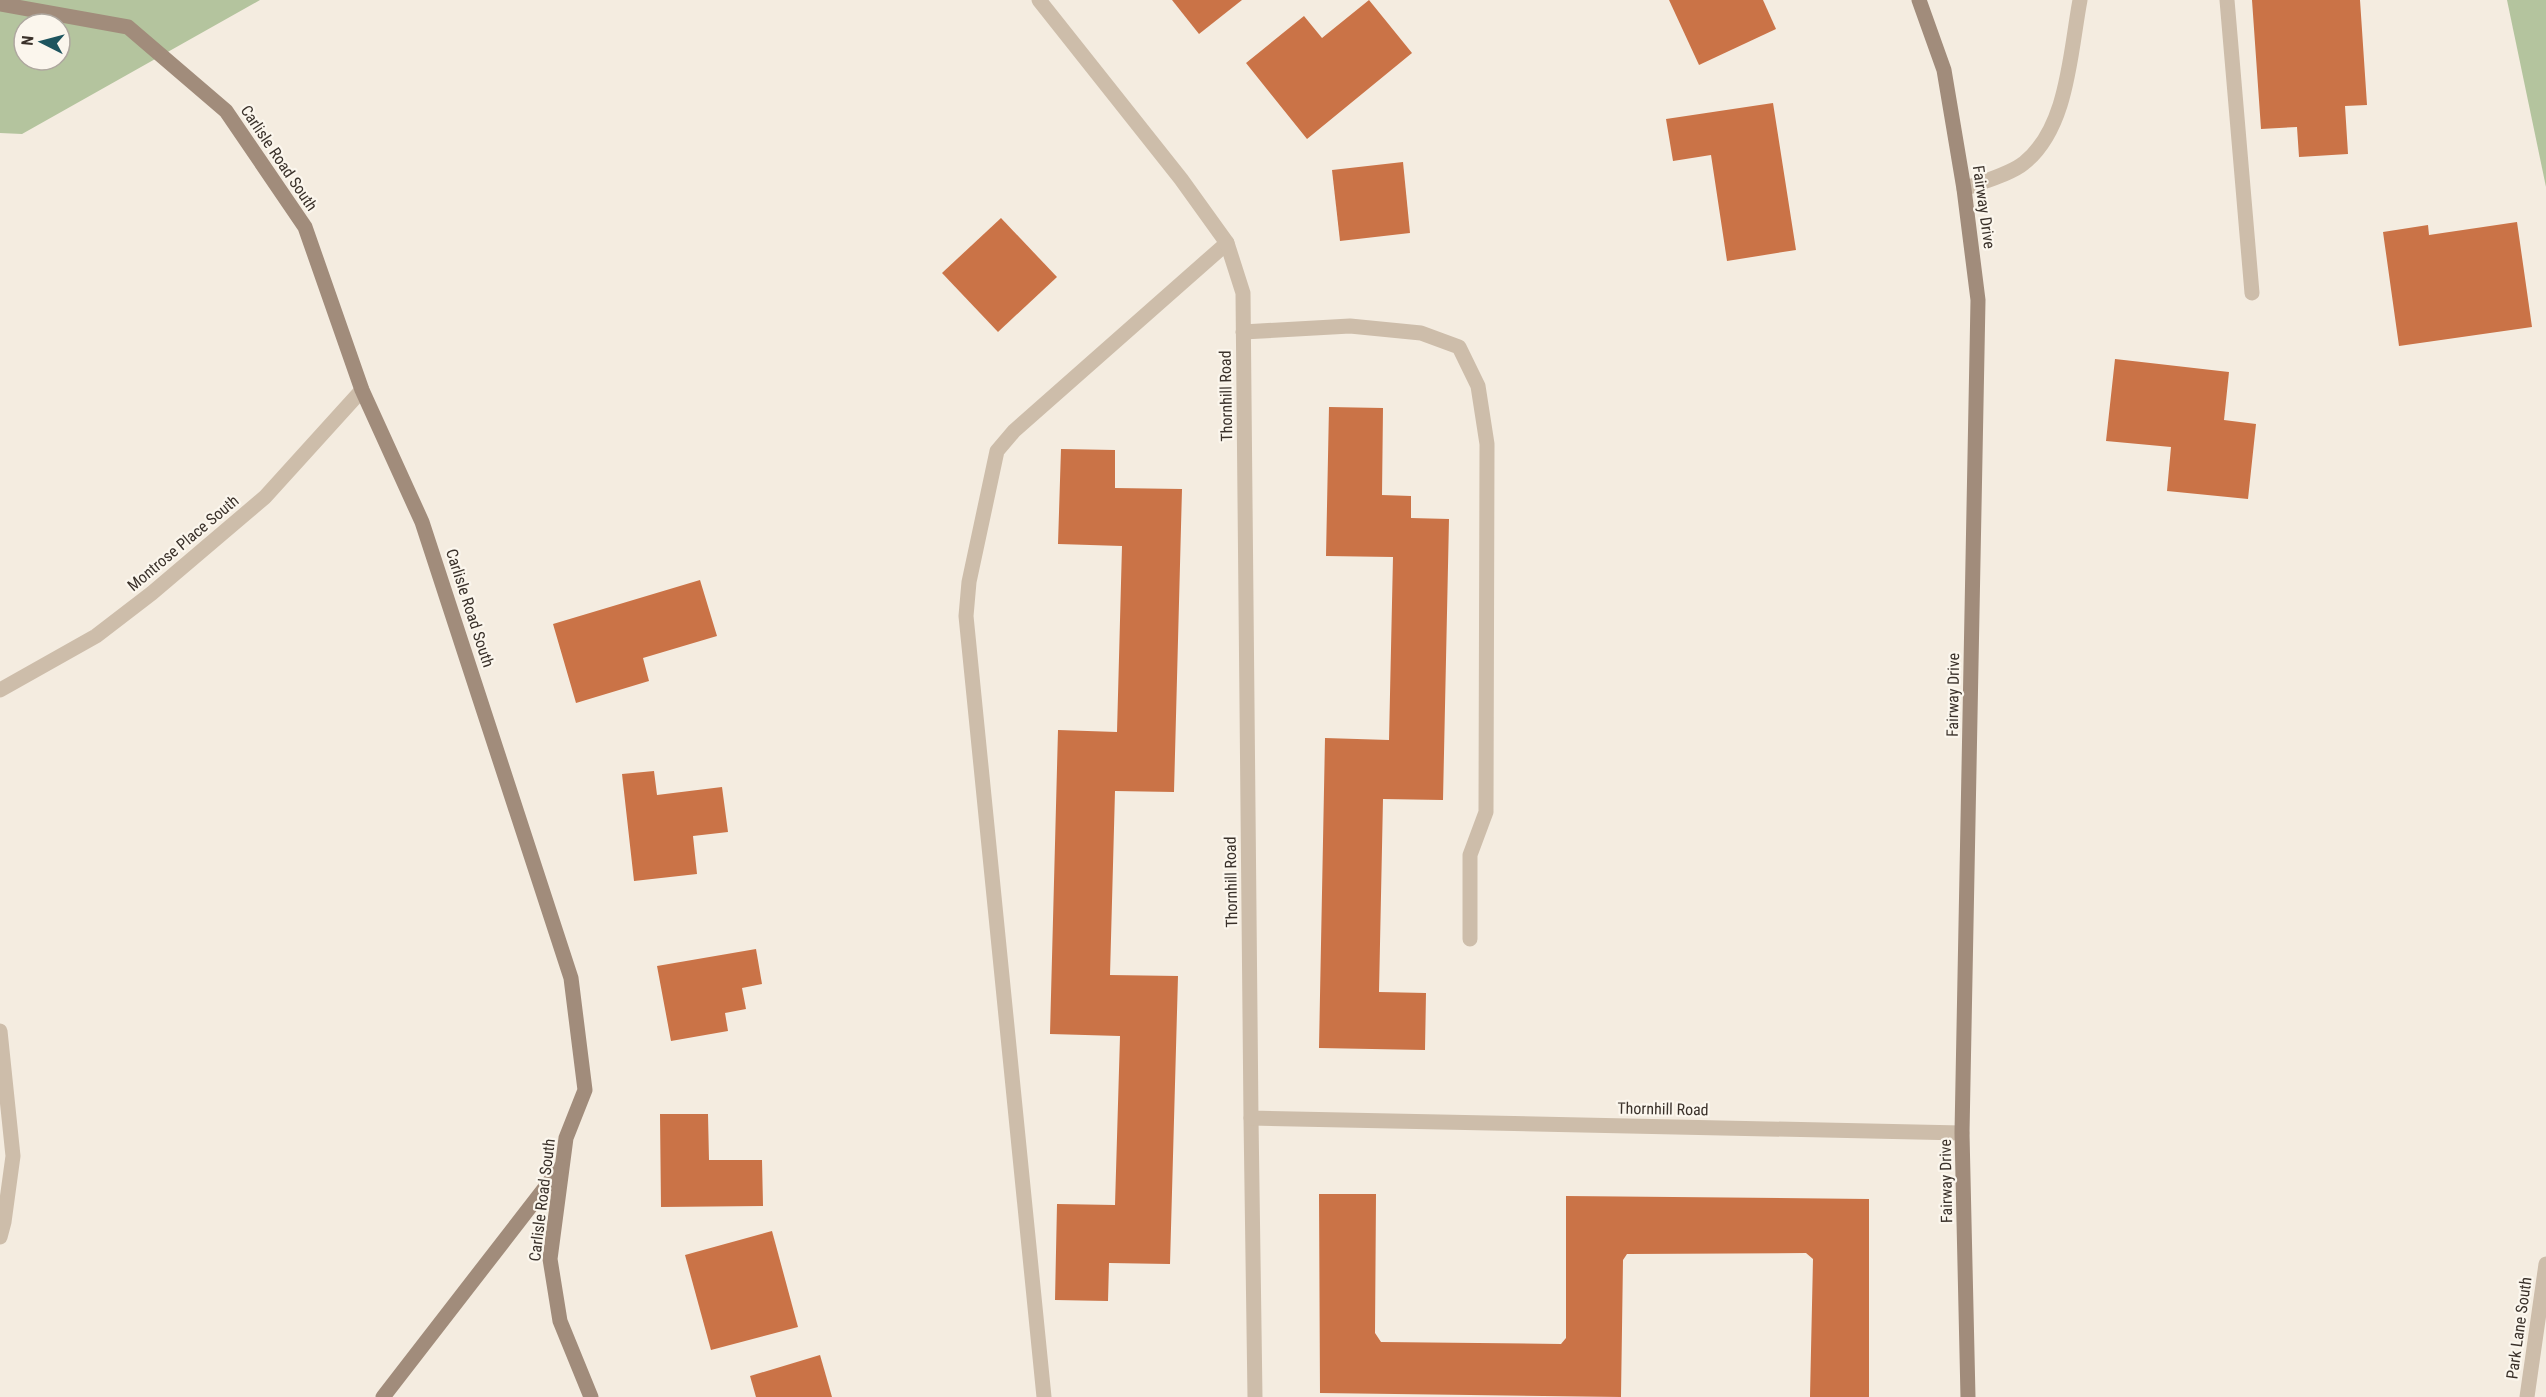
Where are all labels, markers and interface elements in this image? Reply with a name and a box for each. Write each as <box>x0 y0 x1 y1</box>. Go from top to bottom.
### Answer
north arrow <box>12 12 72 72</box>
text: N <box>18 35 38 46</box>
street label: Carlisle Road South <box>237 102 321 214</box>
street label: Fairway Drive <box>1969 164 1999 250</box>
street label: Thornhill Road <box>1216 350 1236 442</box>
street label: Montrose Place South <box>124 491 242 595</box>
street label: Carlisle Road South <box>442 546 498 670</box>
street label: Fairway Drive <box>1943 653 1963 737</box>
street label: Thornhill Road <box>1221 836 1241 928</box>
street label: Thornhill Road <box>1617 1099 1709 1119</box>
street label: Carlisle Road South <box>525 1138 559 1262</box>
street label: Fairway Drive <box>1936 1139 1956 1223</box>
street label: Park Lane South <box>2502 1276 2536 1380</box>

